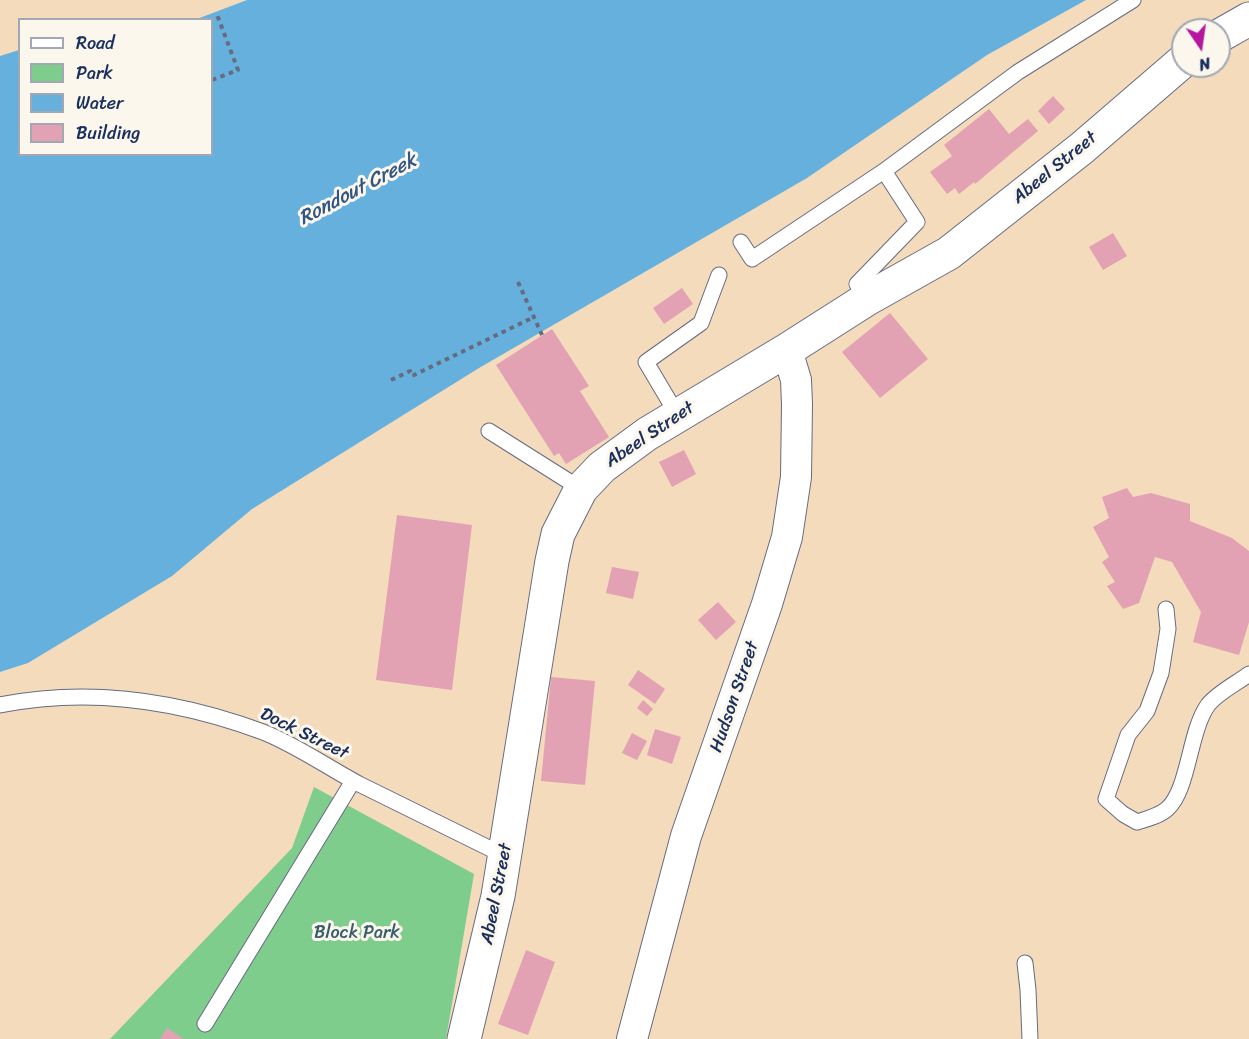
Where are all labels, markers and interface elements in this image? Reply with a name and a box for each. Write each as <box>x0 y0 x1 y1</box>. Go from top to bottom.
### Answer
legend <box>18 18 213 156</box>
north arrow <box>1171 18 1231 78</box>
text: Road <box>76 27 115 59</box>
text: N <box>1196 49 1213 79</box>
text: Park <box>76 57 113 89</box>
text: Water <box>76 87 123 119</box>
text: Building <box>76 117 140 149</box>
street label: Abeel Street <box>1008 127 1102 209</box>
water label: Rondout Creek <box>295 149 421 231</box>
street label: Abeel Street <box>602 397 698 473</box>
street label: Hudson Street <box>706 639 764 755</box>
street label: Dock Street <box>256 703 352 765</box>
street label: Abeel Street <box>477 842 517 946</box>
park label: Block Park <box>314 922 400 944</box>

